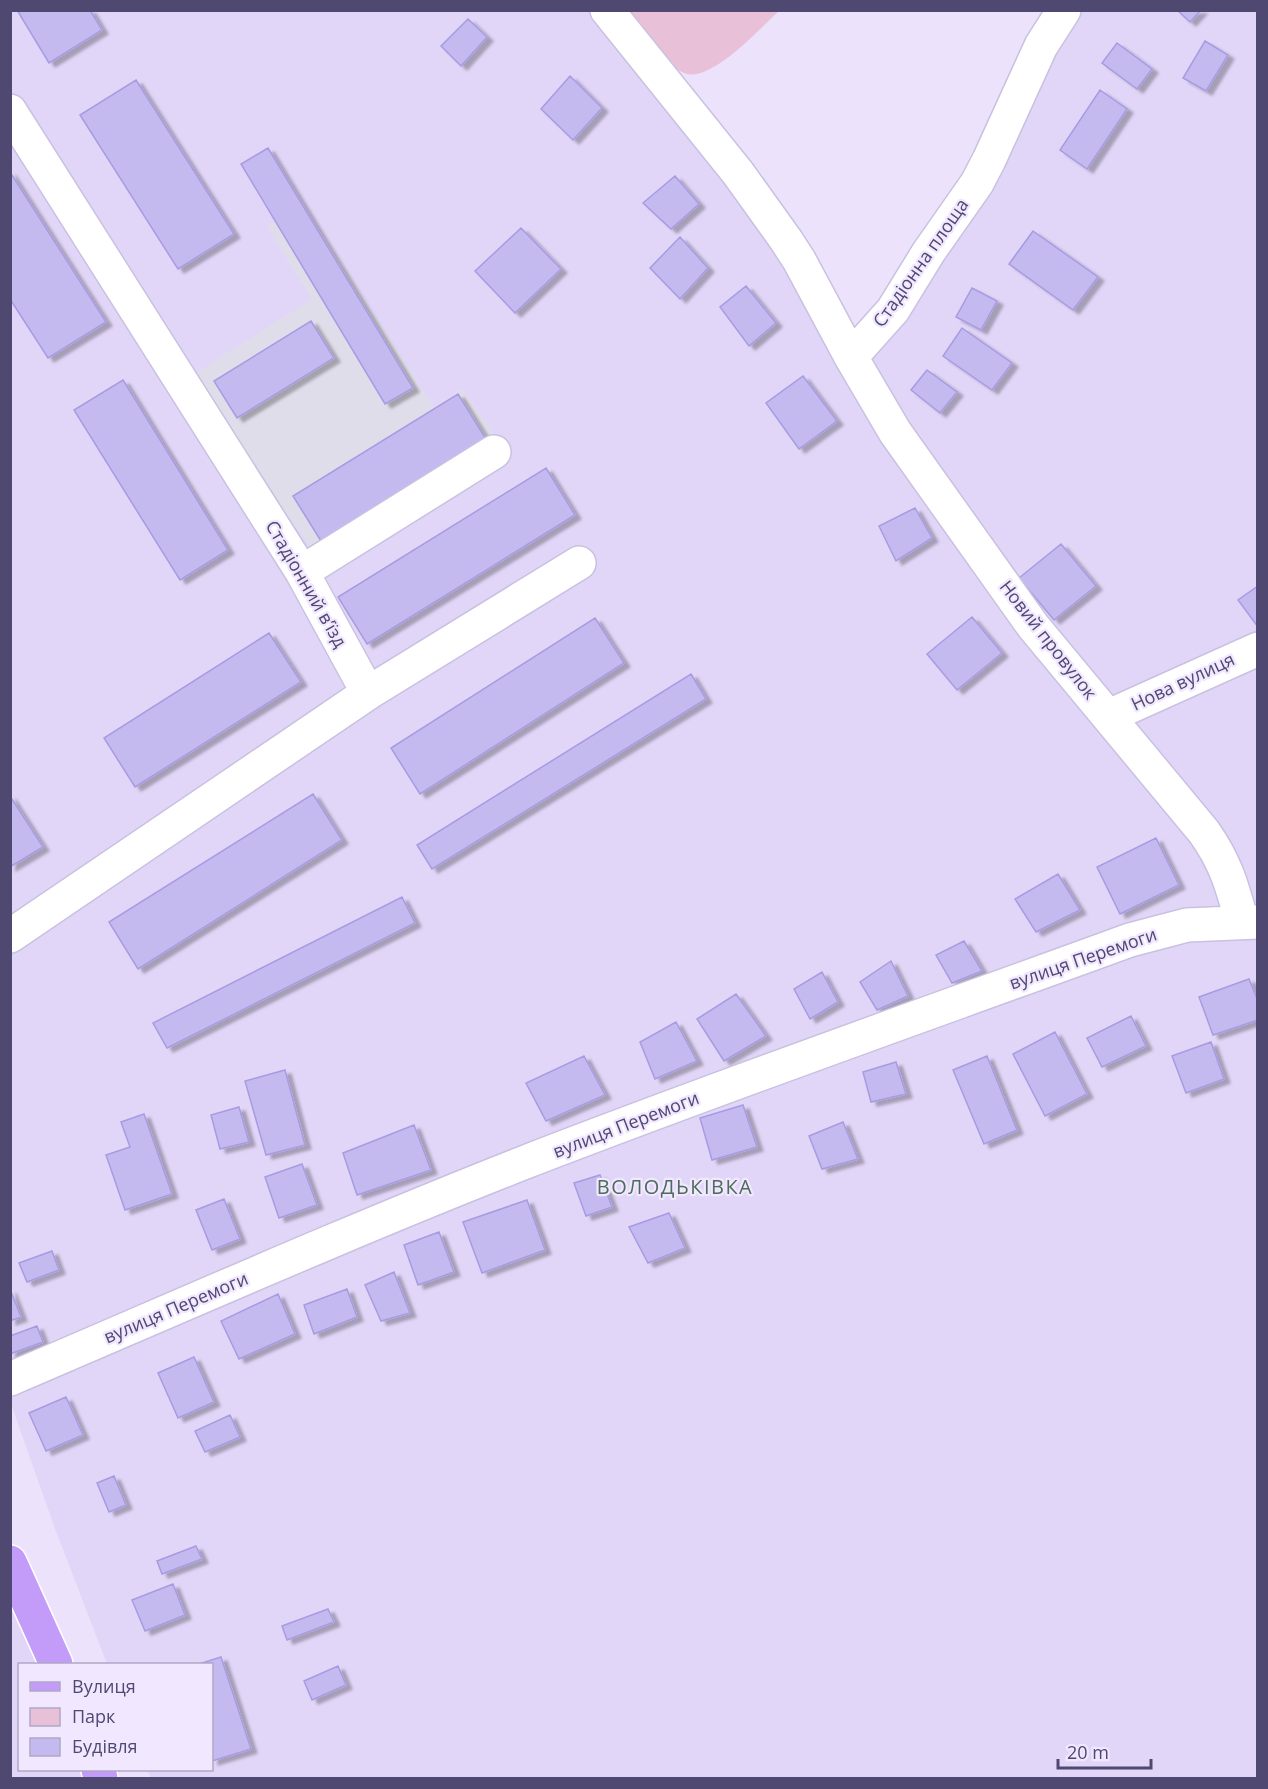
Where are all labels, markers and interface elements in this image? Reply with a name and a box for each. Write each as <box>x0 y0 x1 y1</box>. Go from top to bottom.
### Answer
street label: Стадіонна площа <box>867 194 973 331</box>
street label: Стадіонний в’їзд <box>261 516 353 651</box>
street label: Новий провулок <box>995 575 1103 704</box>
street label: Нова вулиця <box>1127 647 1238 716</box>
street label: вулиця Перемоги <box>1006 922 1160 995</box>
street label: вулиця Перемоги <box>549 1085 702 1163</box>
district label: ВОЛОДЬКІВКА <box>597 1173 753 1200</box>
street label: вулиця Перемоги <box>100 1266 251 1348</box>
legend <box>18 1663 213 1771</box>
text: Вулиця <box>72 1674 136 1698</box>
text: Парк <box>72 1704 116 1728</box>
scale bar <box>1058 1732 1151 1770</box>
text: Будівля <box>72 1734 138 1758</box>
text: 20 m <box>1067 1740 1109 1764</box>

